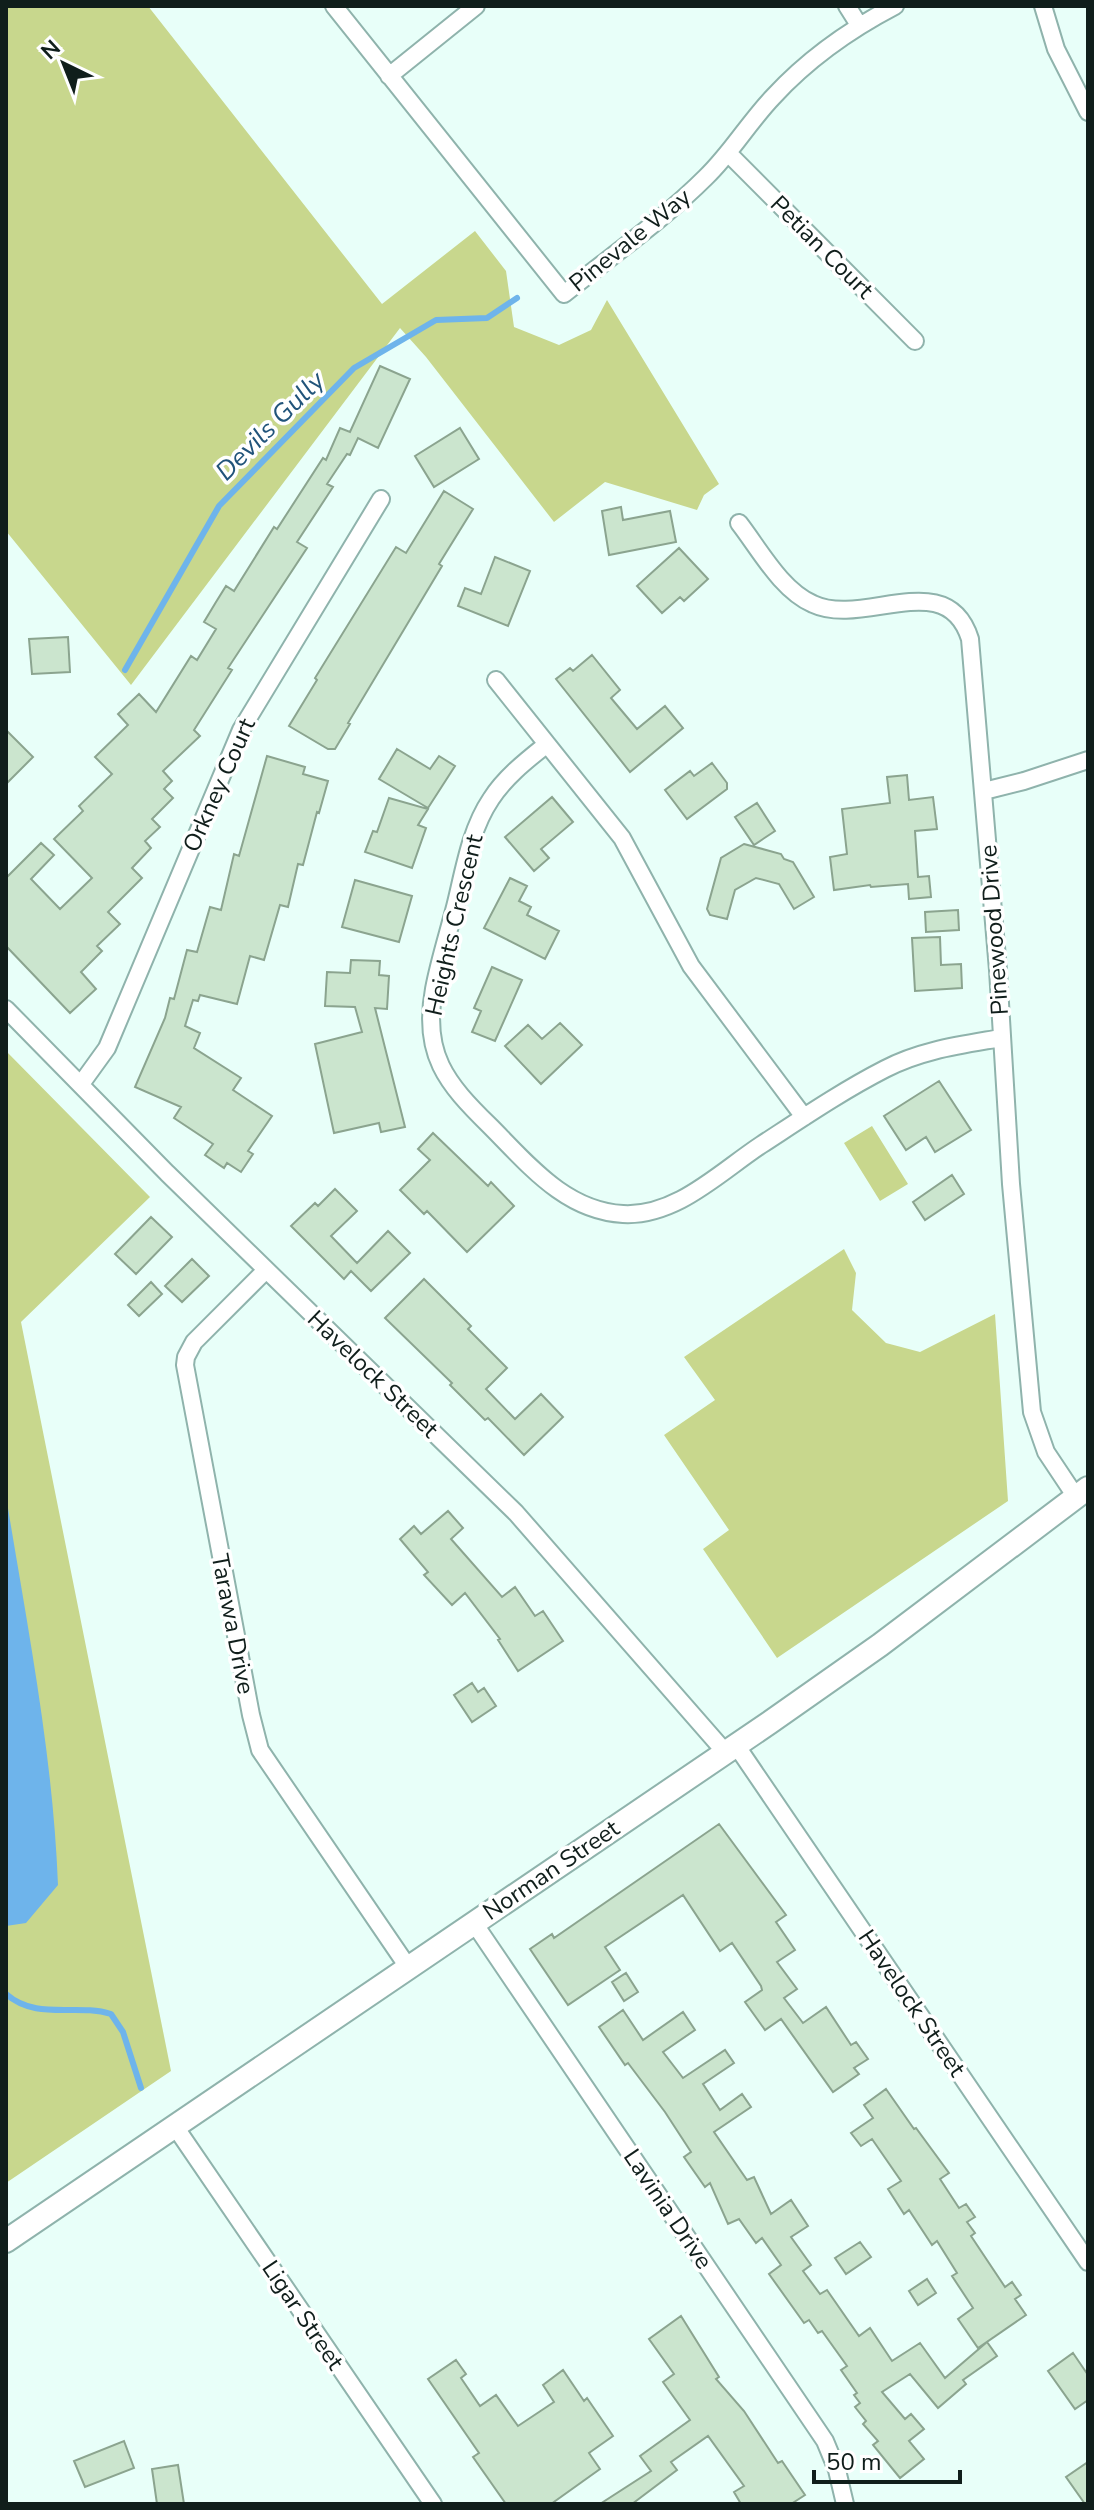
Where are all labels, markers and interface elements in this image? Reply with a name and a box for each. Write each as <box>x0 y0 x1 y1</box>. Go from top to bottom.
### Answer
north arrow <box>24 24 104 104</box>
text: N <box>35 34 67 67</box>
street label: Pinevale Way <box>563 181 698 299</box>
street label: Petian Court <box>763 188 881 306</box>
water label: Devils Gully <box>208 363 333 488</box>
street label: Orkney Court <box>175 712 263 857</box>
street label: Heights Crescent <box>418 831 491 1019</box>
street label: Pinewood Drive <box>972 844 1016 1016</box>
street label: Havelock Street <box>300 1303 446 1445</box>
street label: Tarawa Drive <box>204 1551 262 1697</box>
street label: Norman Street <box>476 1812 626 1928</box>
street label: Havelock Street <box>851 1923 973 2083</box>
street label: Lavinia Drive <box>616 2143 720 2275</box>
street label: Ligar Street <box>255 2254 352 2377</box>
scale bar <box>814 2434 960 2484</box>
text: 50 m <box>826 2446 882 2478</box>

